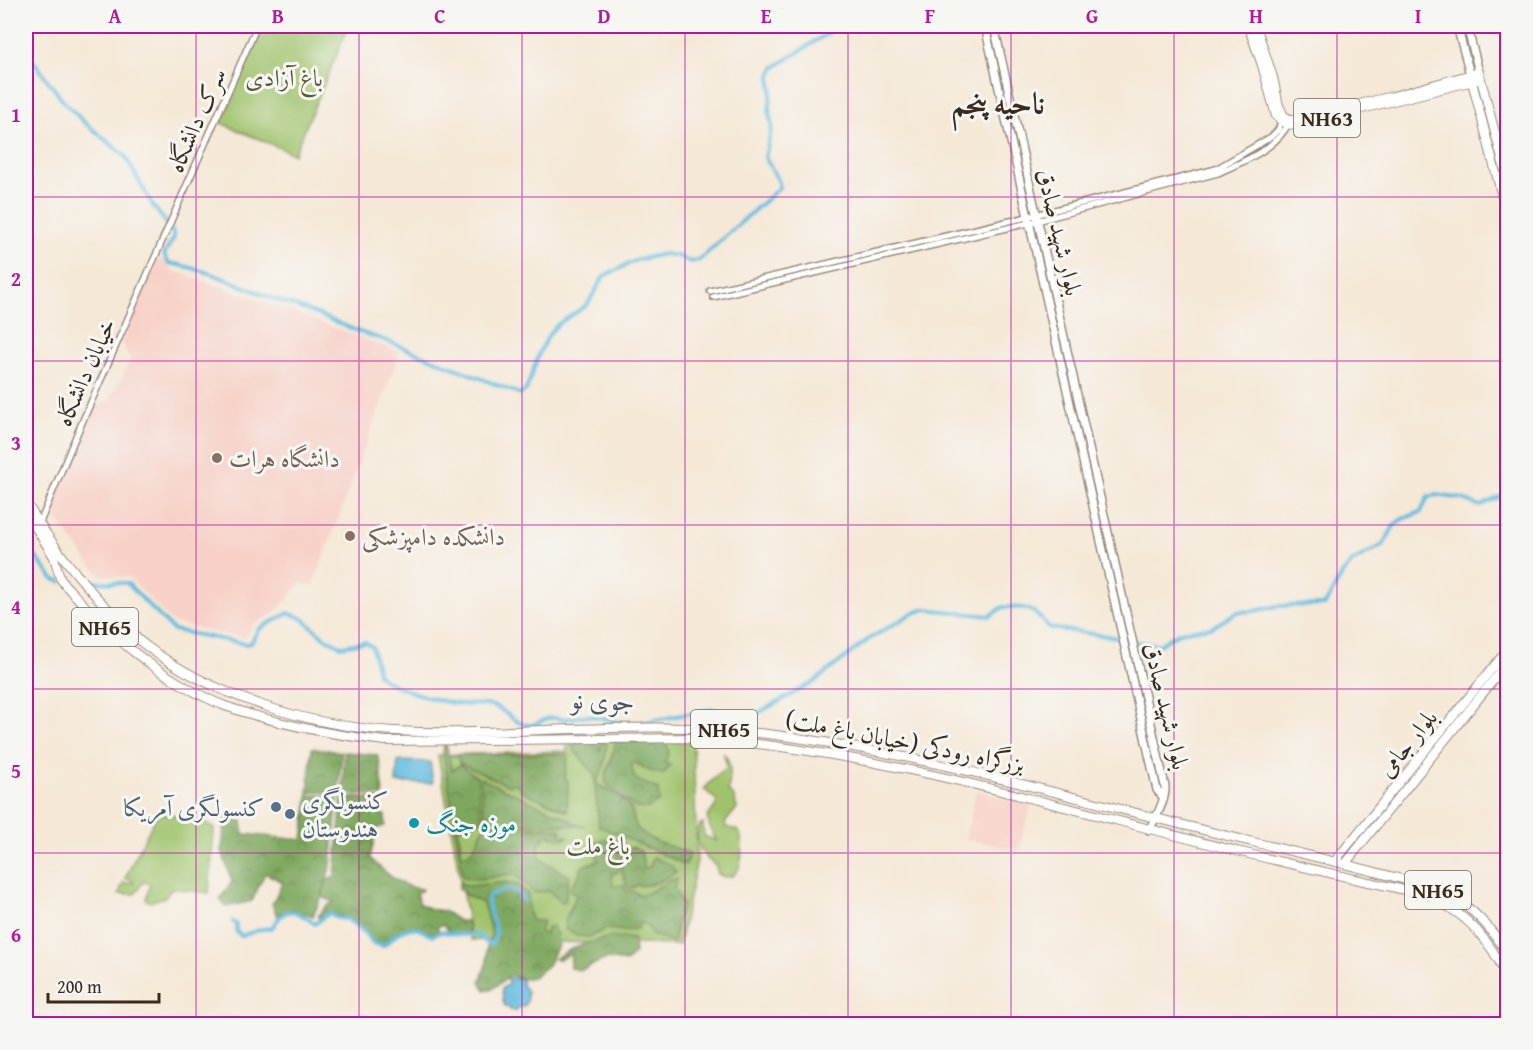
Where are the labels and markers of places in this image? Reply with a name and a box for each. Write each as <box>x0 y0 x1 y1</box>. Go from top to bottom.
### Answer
place label: دانشگاه هرات <box>229 441 340 476</box>
marker: دانشگاه هرات <box>210 451 224 465</box>
place label: دانشکده دامپزشکی <box>362 519 505 554</box>
marker: دانشکده دامپزشکی <box>343 529 357 543</box>
place label: کنسولگری هندوستان <box>302 783 388 846</box>
place label: کنسولگری آمریکا <box>124 790 264 825</box>
marker: کنسولگری آمریکا <box>269 800 283 814</box>
place label: موزه جنگ <box>426 806 516 841</box>
marker: کنسولگری هندوستان <box>283 807 297 821</box>
marker: موزه جنگ <box>407 816 421 830</box>

